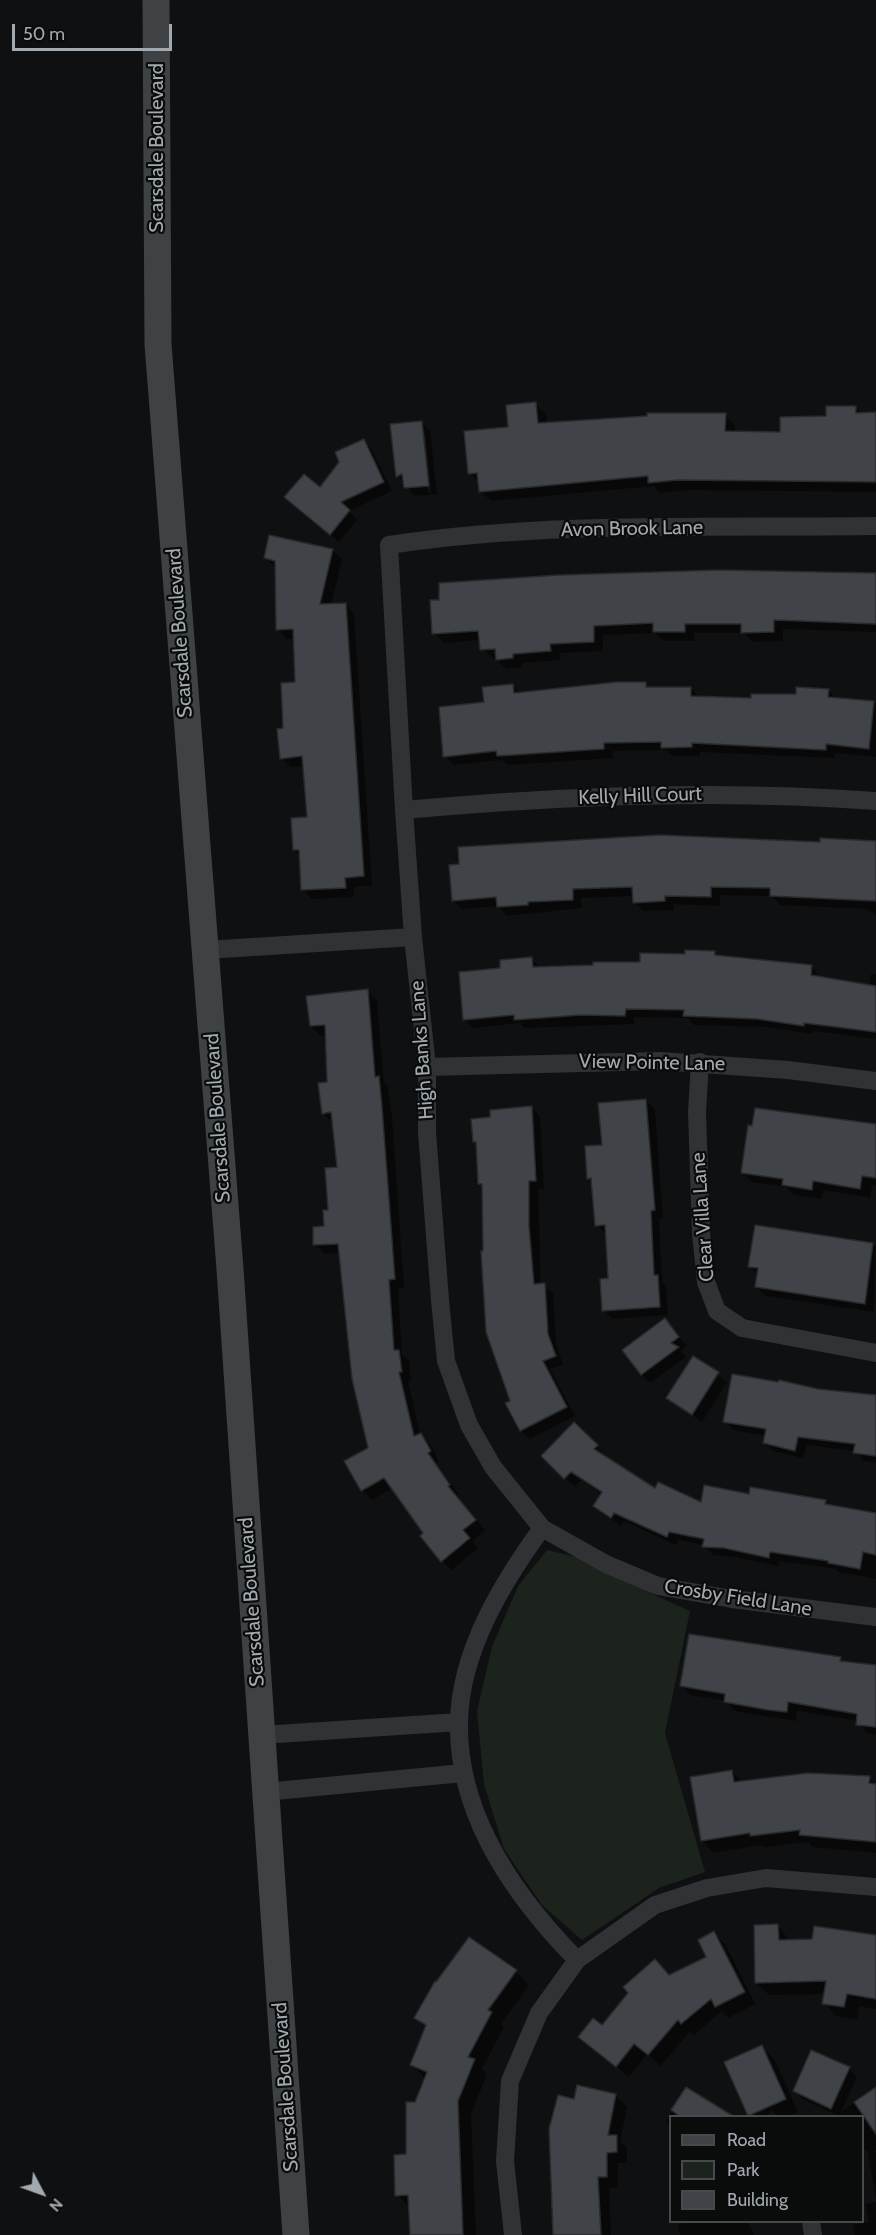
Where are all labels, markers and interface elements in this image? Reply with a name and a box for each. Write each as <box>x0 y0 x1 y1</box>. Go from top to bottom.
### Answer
scale bar <box>15 12 176 50</box>
text: 50 m <box>23 23 65 45</box>
street label: Scarsdale Boulevard <box>145 63 169 233</box>
street label: Avon Brook Lane <box>561 516 703 542</box>
street label: Scarsdale Boulevard <box>162 548 198 718</box>
street label: Kelly Hill Court <box>578 782 702 810</box>
street label: High Banks Lane <box>405 980 439 1120</box>
street label: Scarsdale Boulevard <box>200 1033 236 1203</box>
street label: View Pointe Lane <box>579 1050 725 1076</box>
street label: Clear Villa Lane <box>687 1152 719 1282</box>
street label: Scarsdale Boulevard <box>234 1517 270 1687</box>
street label: Crosby Field Lane <box>663 1574 813 1622</box>
street label: Scarsdale Boulevard <box>268 2002 304 2172</box>
legend <box>669 2115 864 2223</box>
text: Road <box>727 2129 766 2151</box>
text: Park <box>727 2159 759 2181</box>
north arrow <box>12 2163 72 2223</box>
text: Building <box>727 2189 788 2211</box>
text: N <box>45 2195 67 2216</box>

